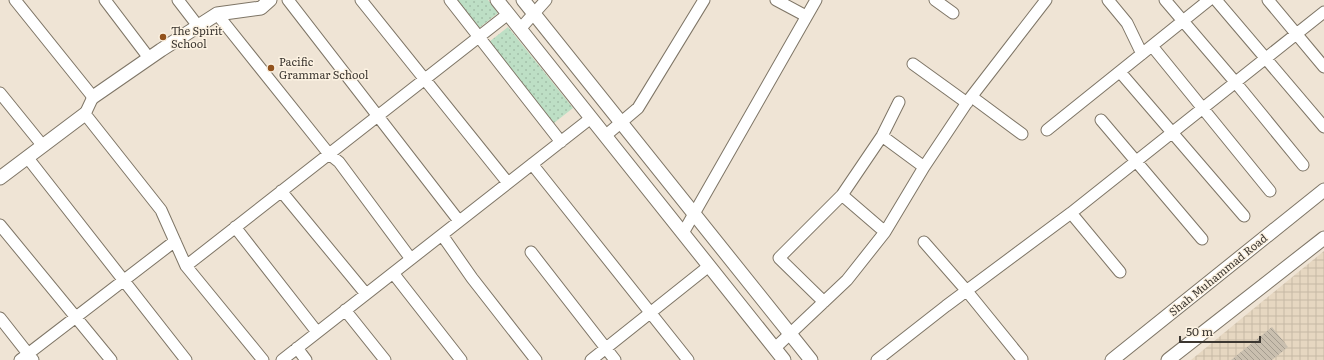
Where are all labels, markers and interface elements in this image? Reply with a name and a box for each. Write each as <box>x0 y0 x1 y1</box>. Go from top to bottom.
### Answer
place label: The Spirit School <box>171 22 223 51</box>
marker: The Spirit School <box>158 32 168 42</box>
place label: Pacific Grammar School <box>279 53 369 82</box>
marker: Pacific Grammar School <box>266 63 276 73</box>
street label: Shah Muhammad Road <box>1165 229 1270 319</box>
scale bar <box>1180 318 1260 344</box>
text: 50 m <box>1186 322 1213 340</box>

